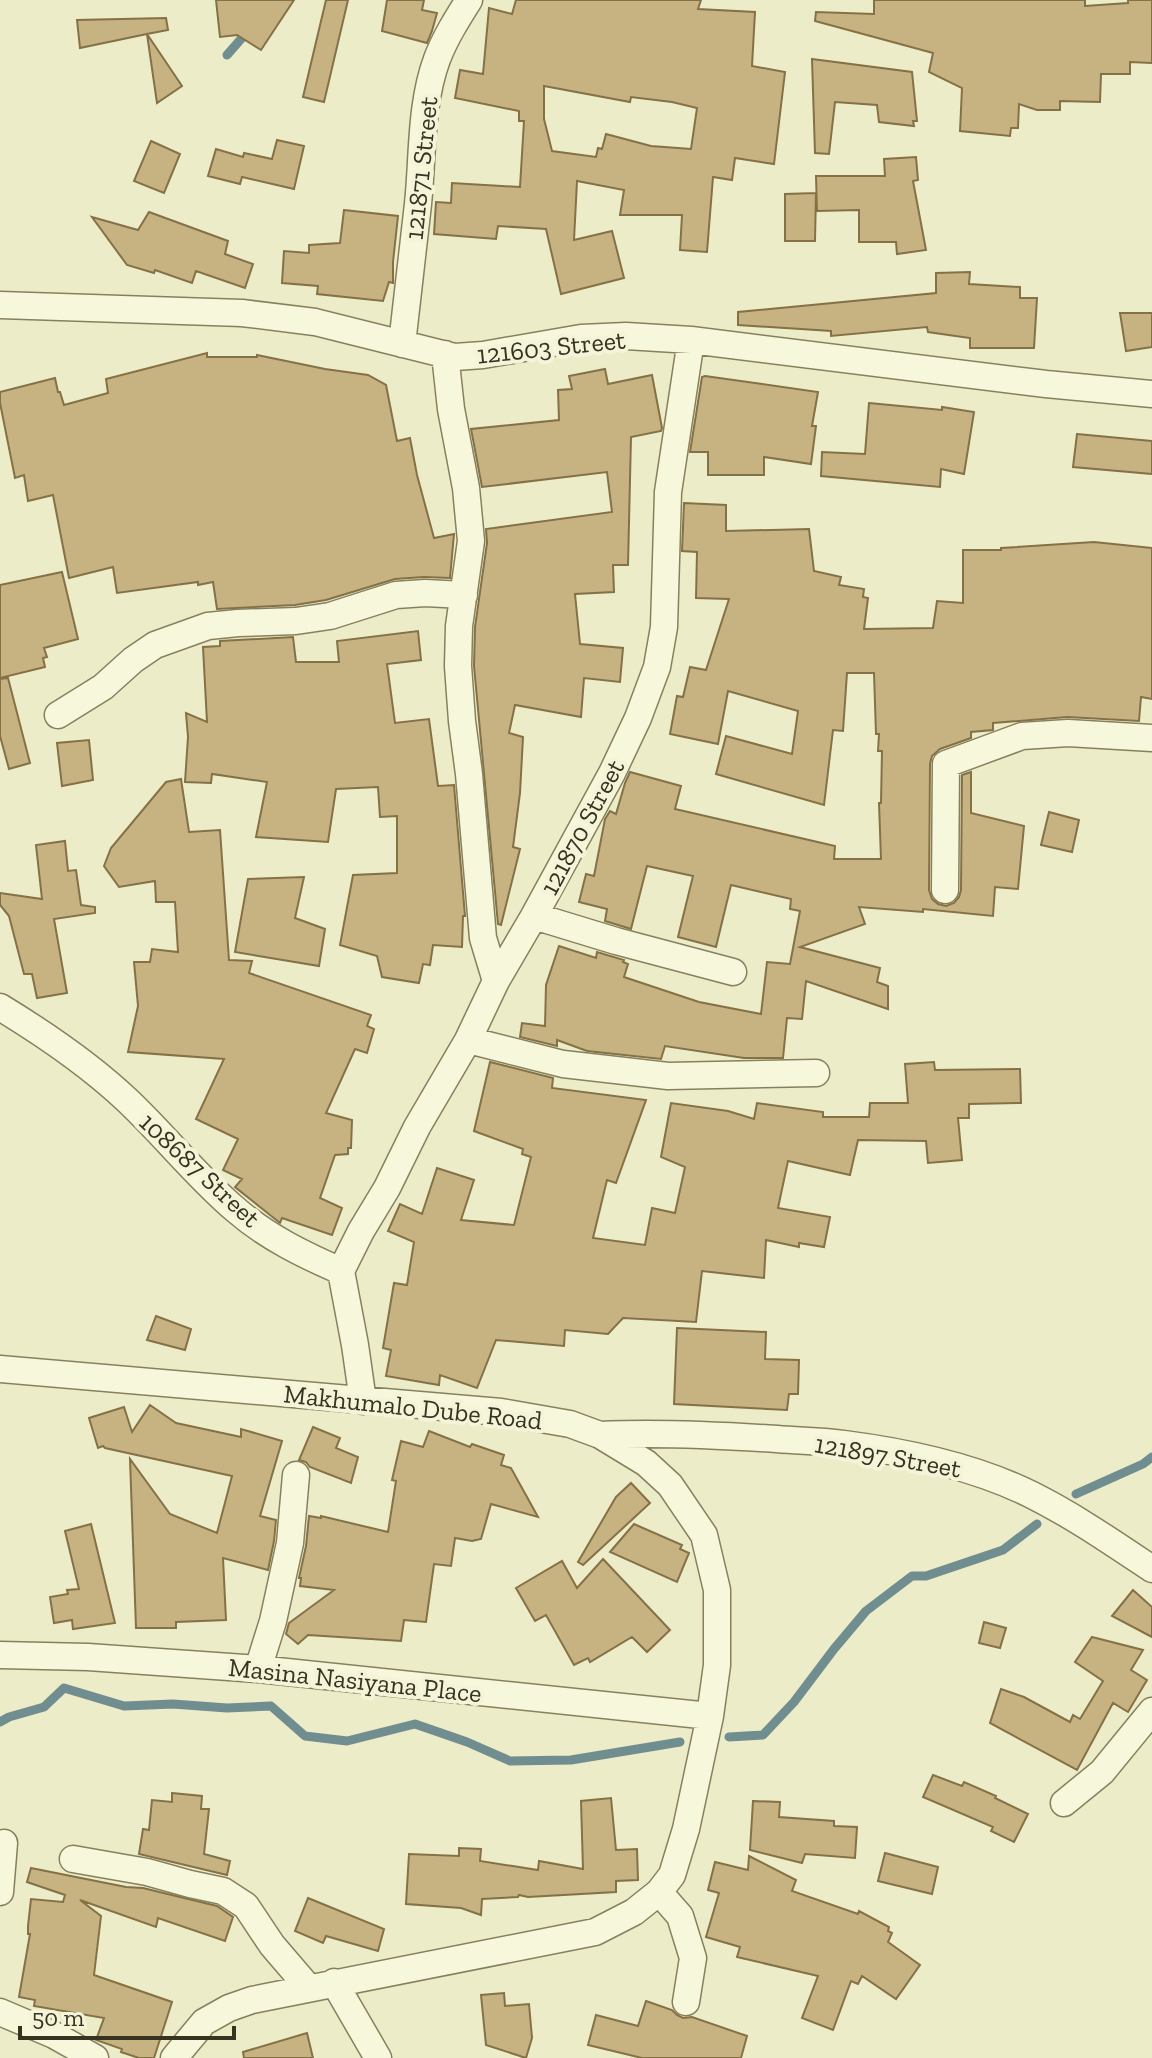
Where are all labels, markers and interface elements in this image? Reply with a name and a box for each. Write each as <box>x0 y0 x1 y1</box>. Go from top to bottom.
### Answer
street label: 121871 Street <box>398 94 444 241</box>
street label: 121603 Street <box>475 323 627 371</box>
street label: 121870 Street <box>533 753 631 900</box>
street label: 108687 Street <box>133 1106 267 1234</box>
street label: Makhumalo Dube Road <box>282 1378 544 1436</box>
street label: 121897 Street <box>812 1427 964 1485</box>
street label: Masina Nasiyana Place <box>227 1651 483 1709</box>
scale bar <box>20 1990 234 2040</box>
text: 50 m <box>32 2003 85 2032</box>

